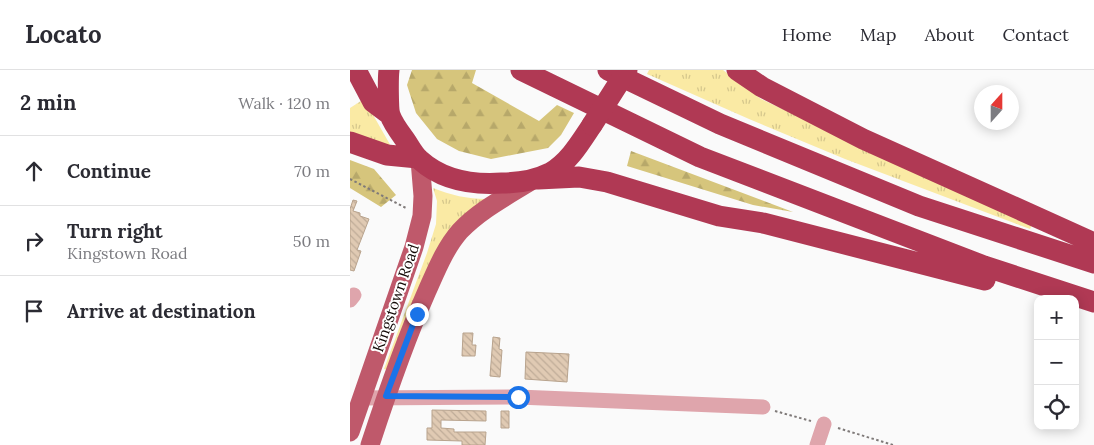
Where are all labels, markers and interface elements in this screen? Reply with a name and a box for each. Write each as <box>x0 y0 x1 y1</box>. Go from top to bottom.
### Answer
text: Locato <box>25 19 102 50</box>
text: Home <box>782 23 832 46</box>
text: Map <box>860 23 896 46</box>
text: About <box>924 23 974 46</box>
text: Contact <box>1002 23 1069 46</box>
north arrow <box>974 85 1019 130</box>
text: 2 min <box>20 89 76 116</box>
text: Walk · 120 m <box>238 93 330 113</box>
icon: ahead <box>20 157 48 185</box>
text: Continue <box>67 159 151 183</box>
text: 70 m <box>294 161 330 181</box>
text: Turn right <box>67 219 163 243</box>
icon: right <box>20 227 48 255</box>
text: 50 m <box>293 231 330 251</box>
street label: Kingstown Road <box>368 241 423 354</box>
text: Kingstown Road <box>67 243 188 263</box>
map controls <box>1034 295 1079 430</box>
button: + <box>1034 295 1079 340</box>
icon: arrive <box>20 297 48 325</box>
text: Arrive at destination <box>67 299 256 323</box>
route end <box>406 303 429 326</box>
button: − <box>1034 340 1079 385</box>
button: locate <box>1034 385 1079 430</box>
route start <box>507 386 530 409</box>

